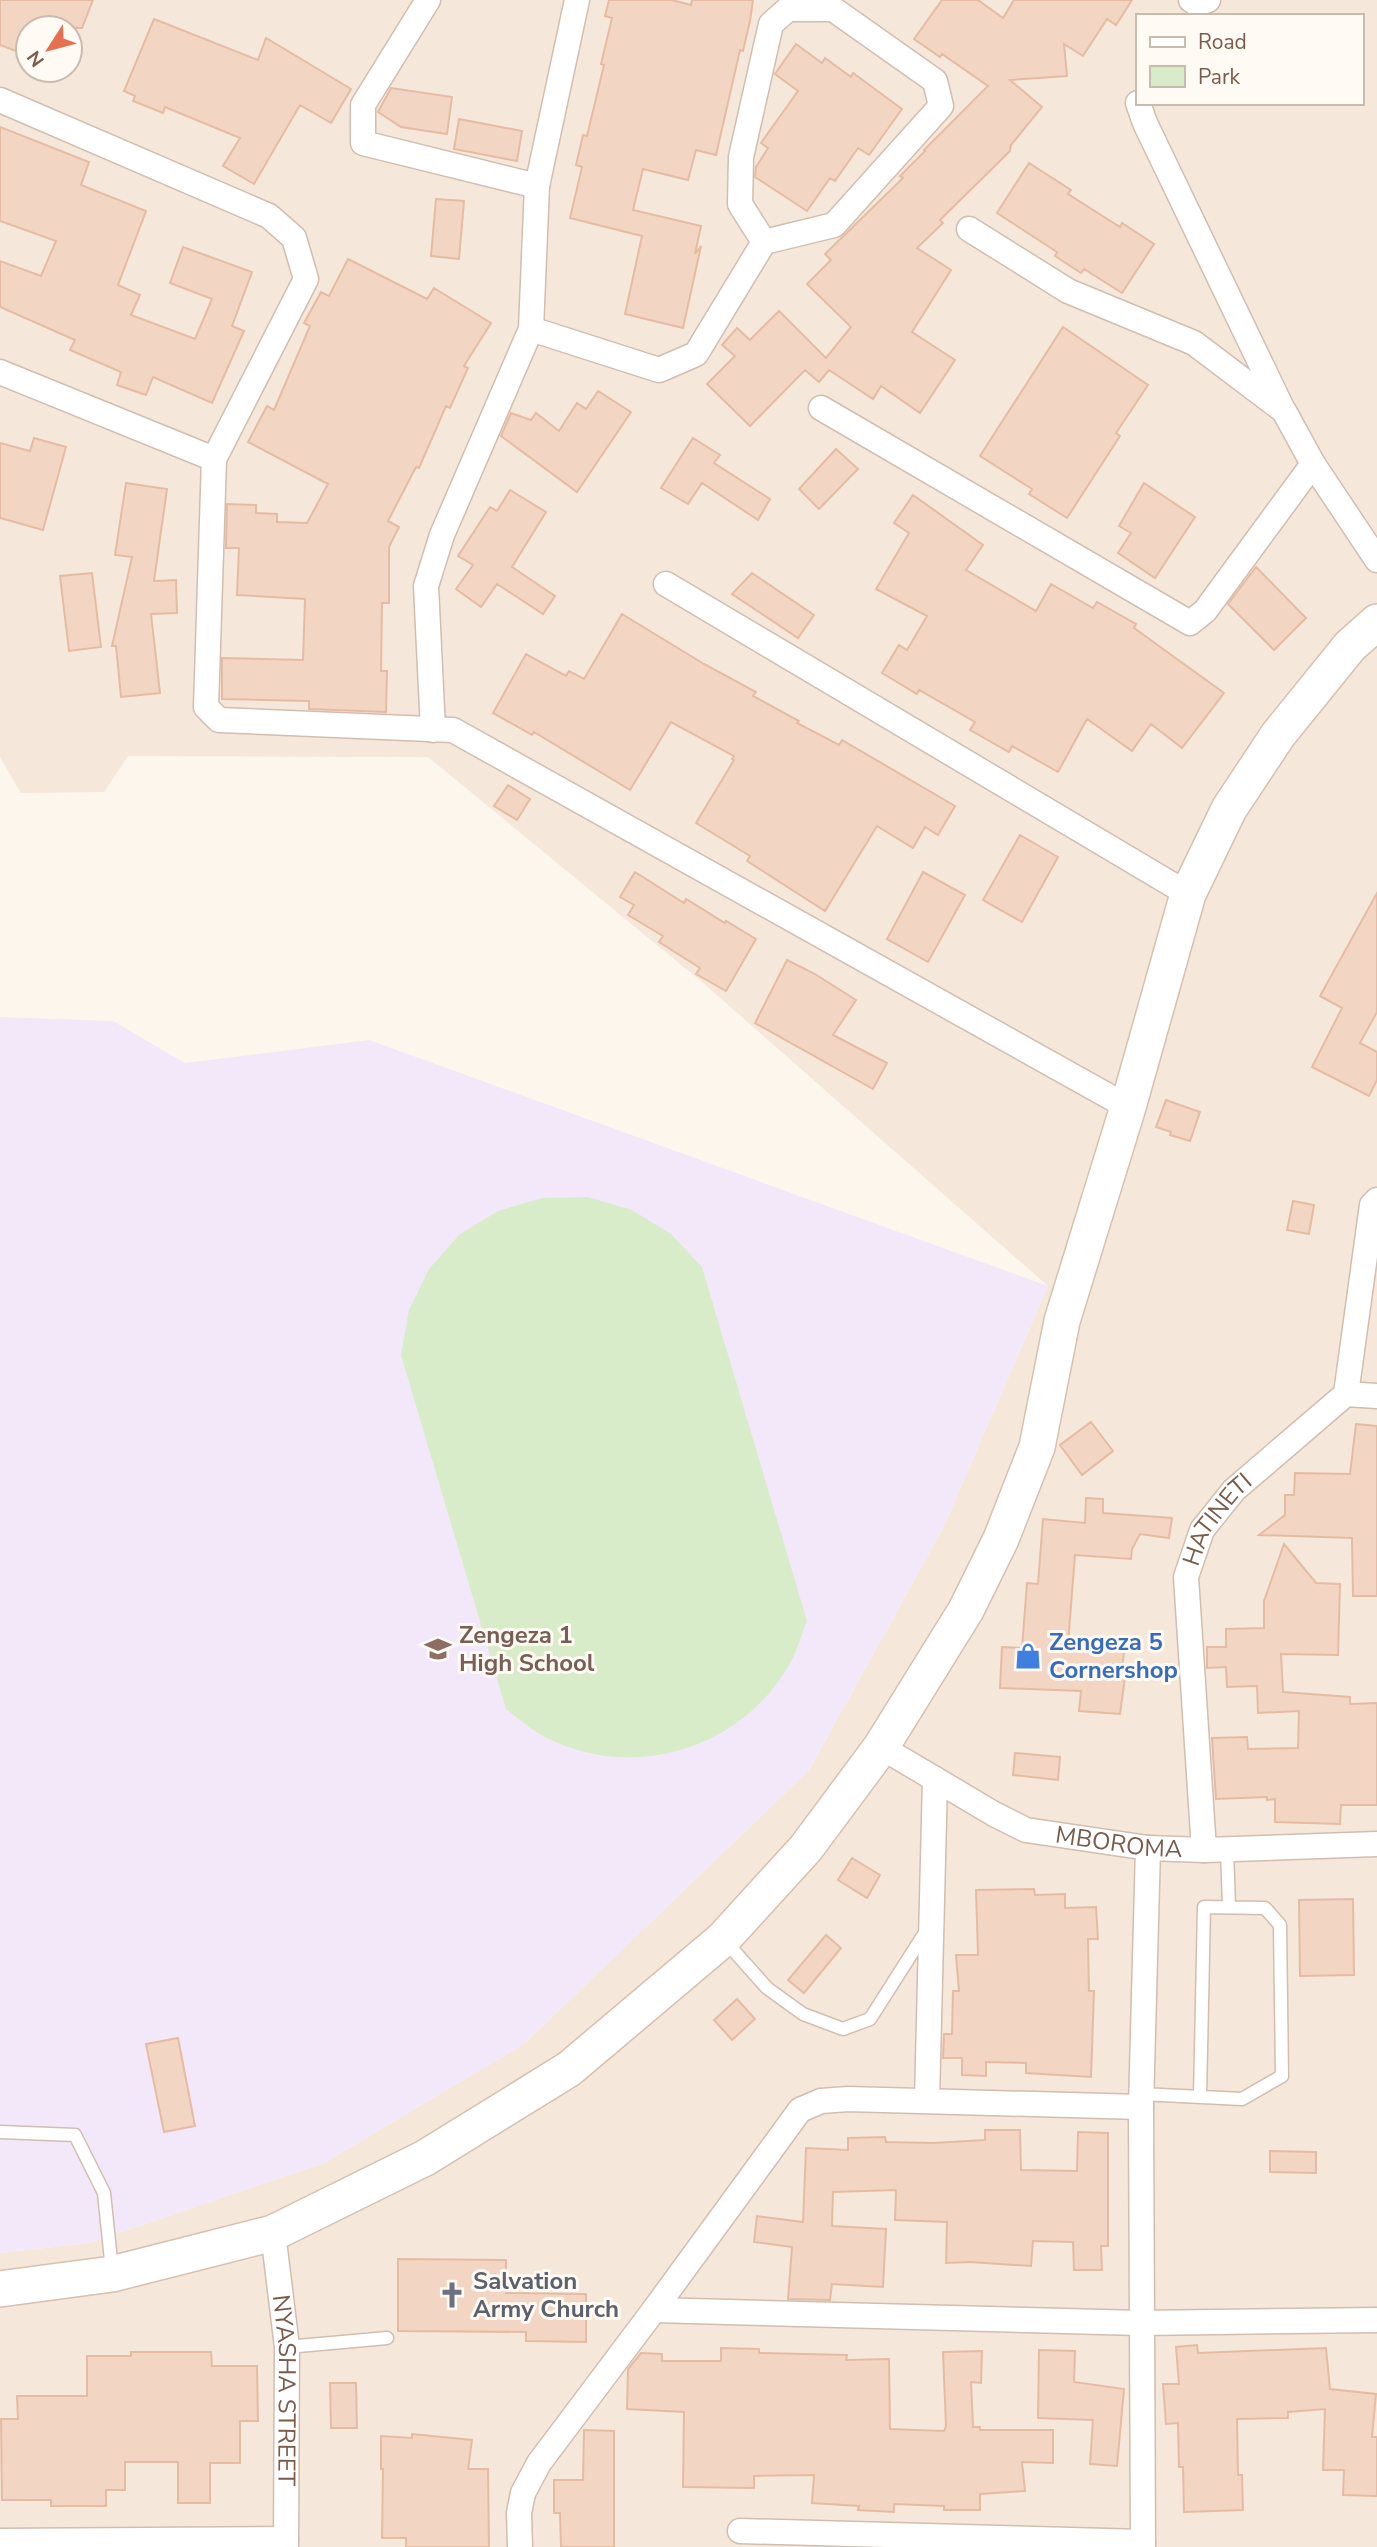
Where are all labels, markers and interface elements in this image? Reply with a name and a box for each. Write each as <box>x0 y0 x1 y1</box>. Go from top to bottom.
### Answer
north arrow <box>14 14 84 84</box>
legend <box>1136 14 1363 105</box>
text: Road <box>1198 28 1247 56</box>
text: N <box>21 45 51 72</box>
text: Park <box>1198 63 1240 91</box>
street label: HATINETI <box>1175 1466 1259 1570</box>
place label: Zengeza 1 High School <box>459 1619 595 1679</box>
place label: Zengeza 5 Cornershop <box>1049 1626 1178 1686</box>
school or university icon: Zengeza 1 High School <box>423 1634 453 1664</box>
shop icon: Zengeza 5 Cornershop <box>1013 1641 1043 1671</box>
street label: MBOROMA <box>1053 1819 1183 1865</box>
place label: Salvation Army Church <box>473 2265 619 2325</box>
church icon: Salvation Army Church <box>437 2280 467 2310</box>
street label: NYASHA STREET <box>265 2293 303 2487</box>

